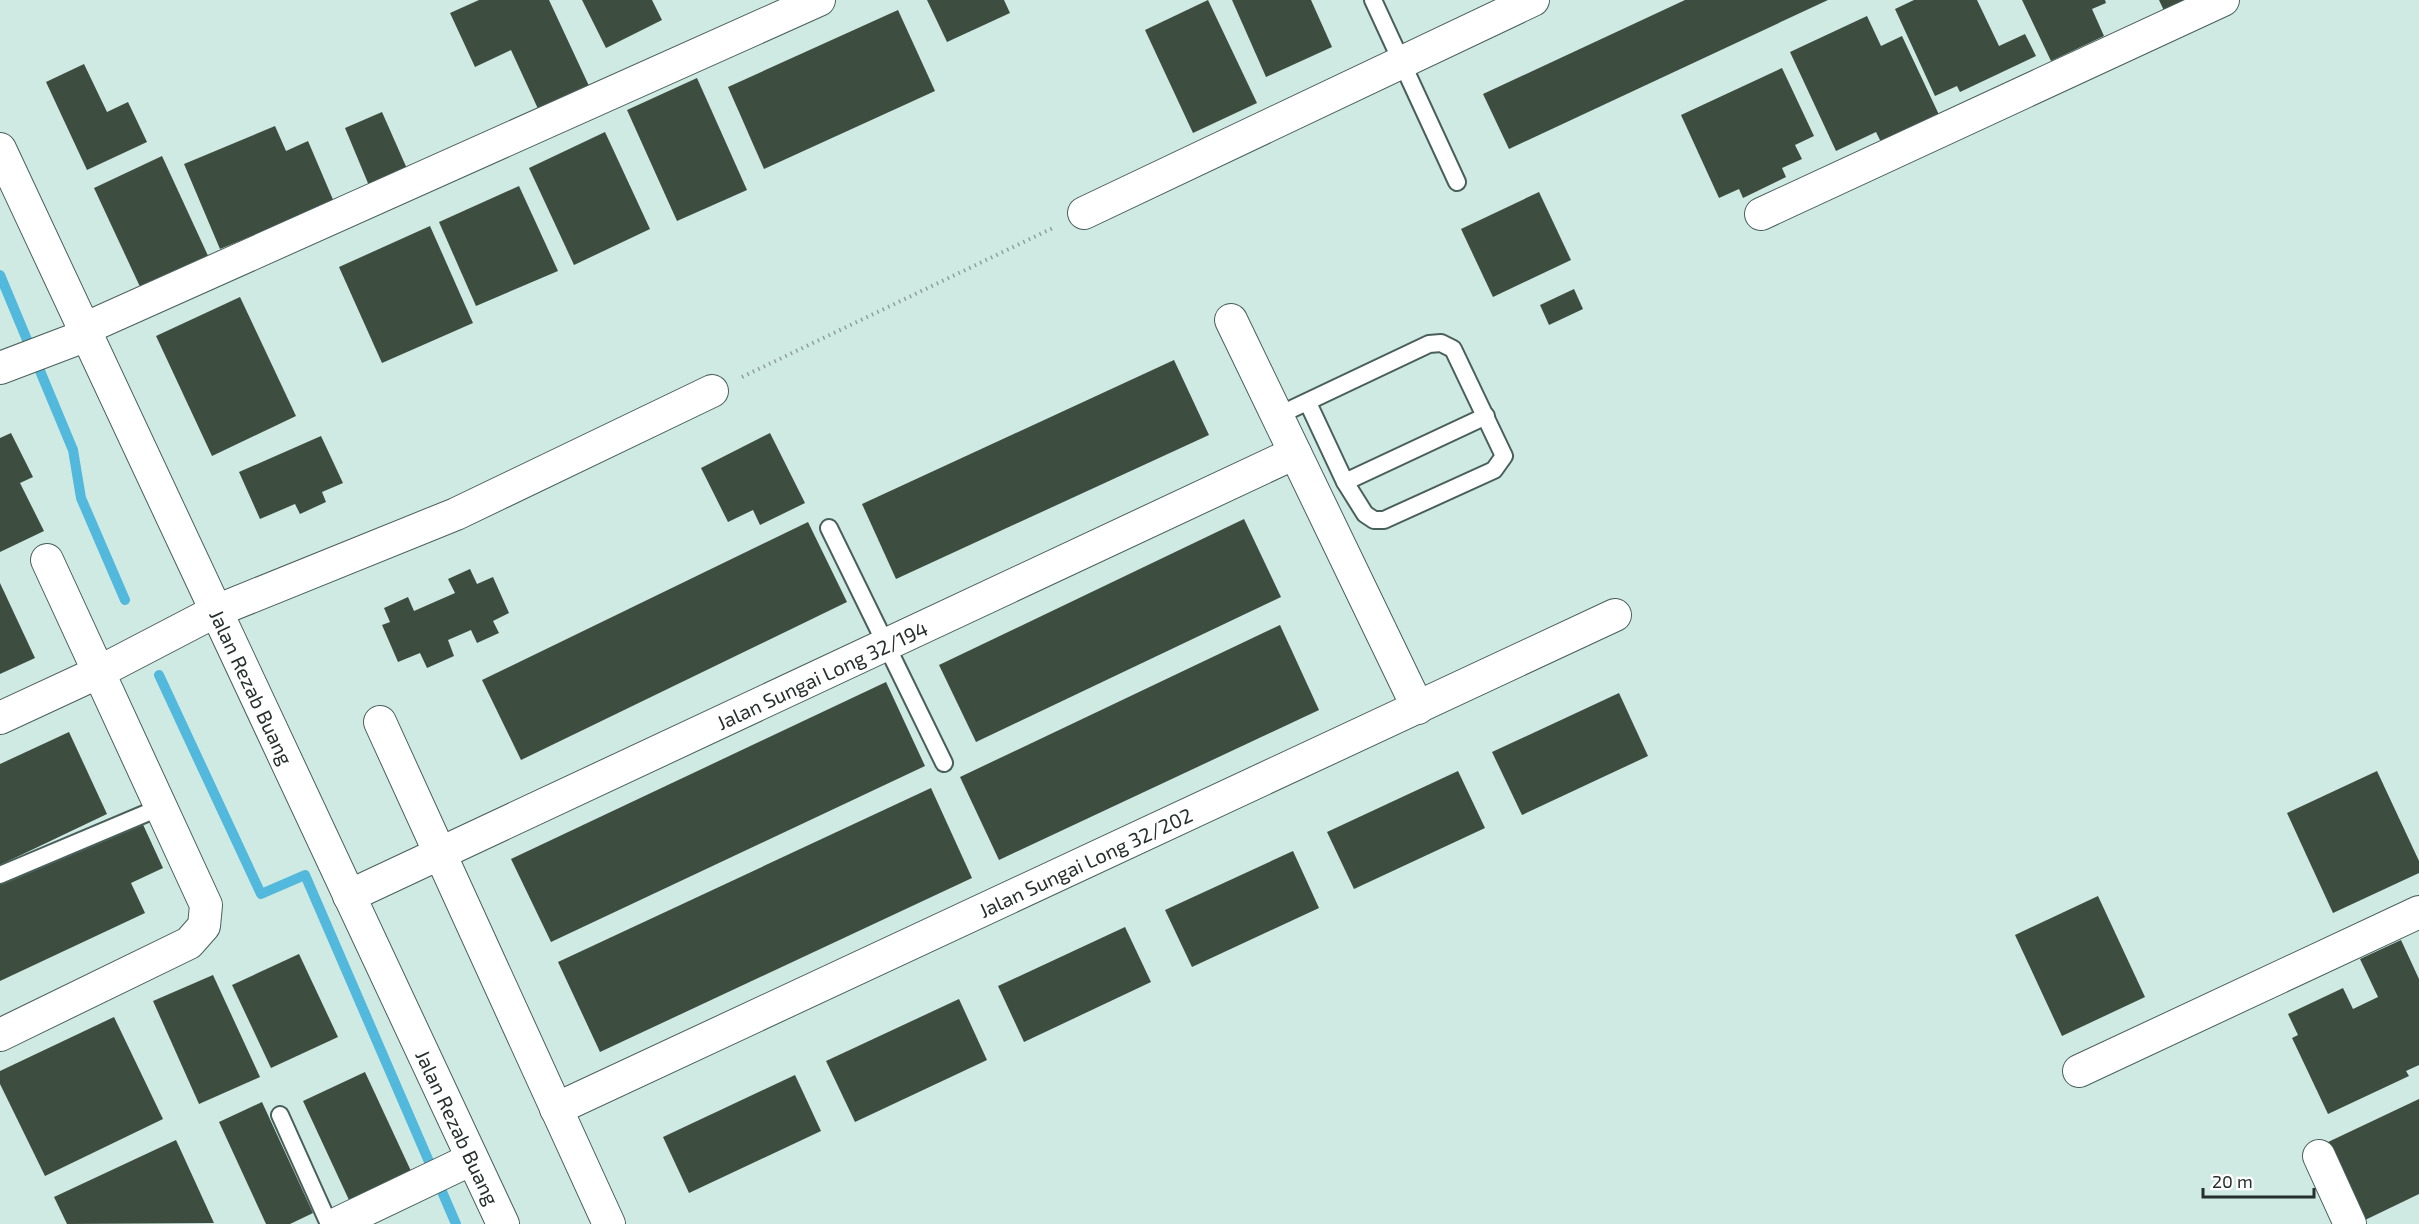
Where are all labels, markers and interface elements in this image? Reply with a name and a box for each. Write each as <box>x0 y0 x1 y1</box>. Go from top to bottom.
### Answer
street label: Jalan Rezab Buang <box>205 606 298 768</box>
street label: Jalan Sungai Long 32/194 <box>713 616 931 734</box>
street label: Jalan Sungai Long 32/202 <box>975 802 1196 922</box>
street label: Jalan Rezab Buang <box>411 1046 504 1209</box>
scale bar <box>2203 1161 2314 1199</box>
text: 20 m <box>2212 1170 2253 1192</box>

